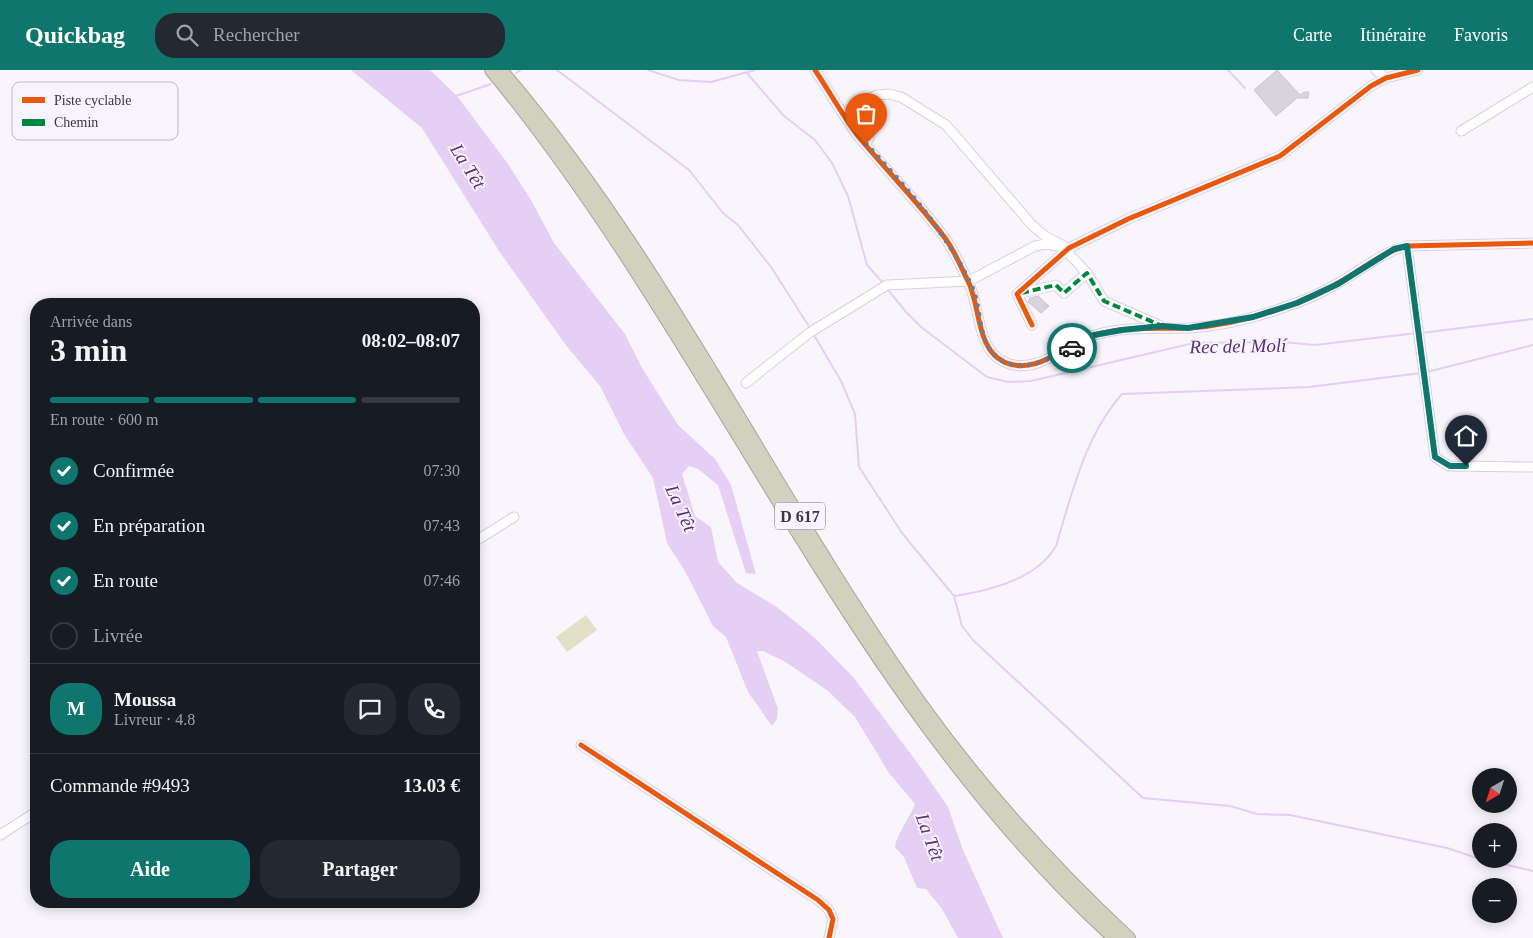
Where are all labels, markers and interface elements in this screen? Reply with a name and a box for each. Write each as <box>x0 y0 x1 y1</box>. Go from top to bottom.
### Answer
search box <box>155 13 505 58</box>
icon: search <box>173 21 201 49</box>
text: Quickbag <box>25 22 125 48</box>
text: Rechercher <box>213 24 300 45</box>
text: Carte <box>1293 25 1332 45</box>
text: Itinéraire <box>1360 25 1426 45</box>
text: Favoris <box>1454 25 1508 45</box>
legend <box>12 82 178 140</box>
text: Piste cyclable <box>54 93 131 108</box>
pin <box>845 93 887 144</box>
icon: bag <box>852 100 880 128</box>
text: Chemin <box>54 115 98 130</box>
water label: La Têt <box>446 139 490 193</box>
text: Arrivée dans <box>50 313 132 330</box>
courier <box>1047 323 1097 373</box>
text: 08:02–08:07 <box>362 330 460 351</box>
text: 3 min <box>50 332 127 368</box>
icon: car <box>1058 334 1086 362</box>
water label: Rec del Molí <box>1188 335 1288 357</box>
text: En route · 600 m <box>50 411 158 428</box>
pin <box>1445 415 1487 466</box>
icon: home <box>1452 422 1480 450</box>
icon: check <box>50 457 78 485</box>
text: Confirmée <box>93 460 174 481</box>
text: 07:30 <box>424 462 460 479</box>
water label: La Têt <box>661 480 701 535</box>
road number: D 617 <box>775 502 825 530</box>
icon: check <box>50 512 78 540</box>
text: En préparation <box>93 515 205 536</box>
text: 07:43 <box>424 517 460 534</box>
icon: check <box>50 567 78 595</box>
text: En route <box>93 570 158 591</box>
text: 07:46 <box>424 572 460 589</box>
text: Livrée <box>93 625 143 646</box>
button: chat <box>344 683 396 735</box>
button: phone <box>408 683 460 735</box>
text: Moussa <box>114 689 176 710</box>
text: M <box>67 698 85 719</box>
text: Livreur · 4.8 <box>114 711 195 728</box>
north arrow <box>1472 768 1518 812</box>
map controls <box>1472 768 1517 923</box>
text: Commande #9493 <box>50 775 190 796</box>
text: 13.03 € <box>403 775 460 796</box>
water label: La Têt <box>911 809 949 864</box>
button: + <box>1472 823 1517 868</box>
button: Aide <box>50 840 250 898</box>
button: Partager <box>260 840 460 898</box>
button: − <box>1472 878 1517 923</box>

